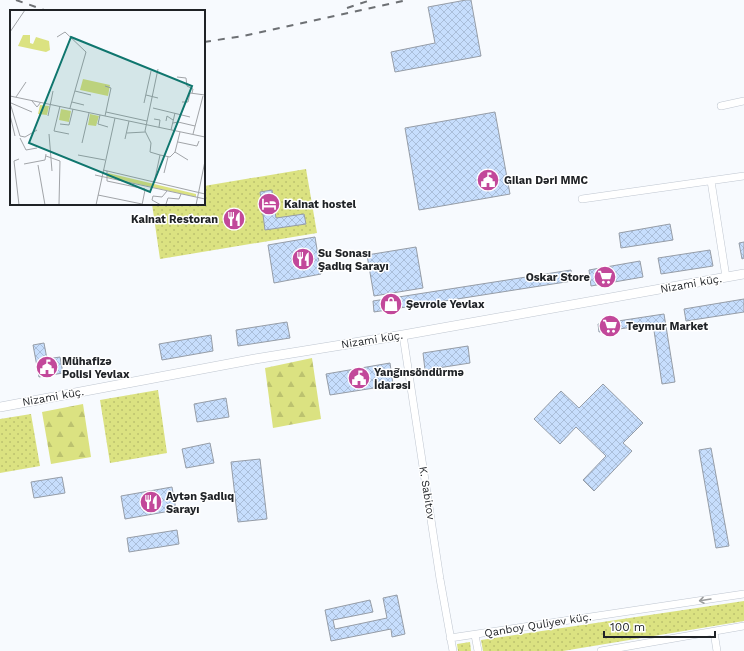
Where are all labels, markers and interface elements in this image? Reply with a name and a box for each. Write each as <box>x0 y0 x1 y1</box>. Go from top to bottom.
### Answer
inset map <box>10 10 205 205</box>
public building icon: Gilan Dəri MMC <box>475 167 501 193</box>
place label: Gilan Dəri MMC <box>504 174 589 187</box>
hotel icon: Kainat hostel <box>256 191 282 217</box>
place label: Kainat hostel <box>284 198 357 211</box>
restaurant icon: Kainat Restoran <box>221 206 247 232</box>
place label: Kainat Restoran <box>131 213 218 226</box>
restaurant icon: Su Sonası Şadlıq Sarayı <box>290 246 316 272</box>
place label: Su Sonası Şadlıq Sarayı <box>318 247 389 273</box>
supermarket icon: Oskar Store <box>592 264 618 290</box>
place label: Oskar Store <box>526 271 590 284</box>
street label: Nizami küç. <box>659 272 723 296</box>
shop icon: Şevrole Yevlax <box>378 291 404 317</box>
place label: Şevrole Yevlax <box>406 298 485 311</box>
supermarket icon: Teymur Market <box>597 313 623 339</box>
place label: Teymur Market <box>626 320 708 333</box>
street label: Nizami küç. <box>340 329 404 351</box>
public building icon: Mühafizə Polisi Yevlax <box>34 354 60 380</box>
place label: Mühafizə Polisi Yevlax <box>62 355 130 381</box>
public building icon: Yanğınsöndürmə İdarəsi <box>346 365 372 391</box>
place label: Yanğınsöndürmə İdarəsi <box>374 366 464 392</box>
street label: Nizami küç. <box>21 385 85 409</box>
street label: K. Sabitov <box>416 465 438 521</box>
restaurant icon: Aytən Şadlıq Sarayı <box>138 489 164 515</box>
place label: Aytən Şadlıq Sarayı <box>166 490 234 516</box>
one-way arrow <box>699 596 712 604</box>
street label: Qanboy Quliyev küç. <box>484 610 593 640</box>
scale bar <box>604 613 715 639</box>
text: 100 m <box>610 620 645 634</box>

